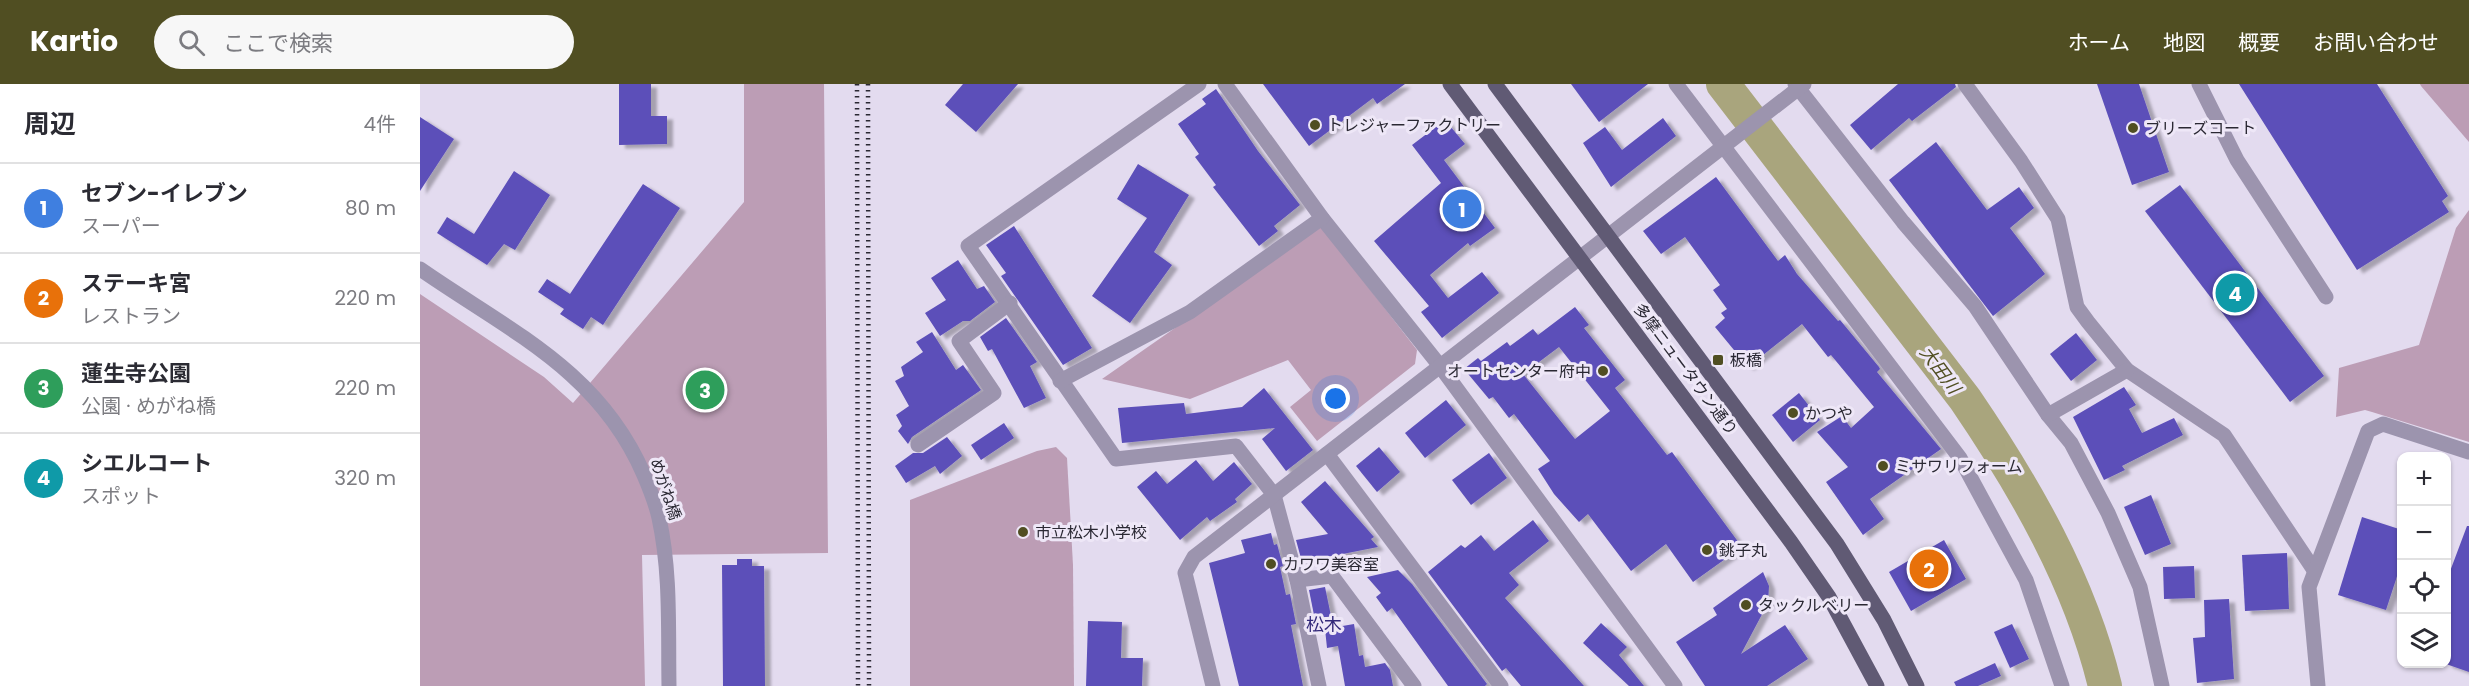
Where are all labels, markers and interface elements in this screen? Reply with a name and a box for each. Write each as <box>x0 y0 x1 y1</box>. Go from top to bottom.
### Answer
search box <box>154 15 574 69</box>
text: Kartio <box>30 22 118 61</box>
icon: search <box>175 26 208 59</box>
text: ここで検索 <box>223 28 333 59</box>
text: ホーム <box>2068 28 2130 57</box>
text: 地図 <box>2163 28 2205 57</box>
text: 概要 <box>2238 28 2280 57</box>
text: お問い合わせ <box>2313 28 2439 57</box>
text: 周辺 <box>24 106 76 142</box>
text: 4件 <box>363 110 396 138</box>
place label: トレジャーファクトリー <box>1327 114 1501 137</box>
place label: ブリーズコート <box>2145 117 2256 140</box>
marker: トレジャーファクトリー <box>1308 118 1322 132</box>
marker: ブリーズコート <box>2126 121 2140 135</box>
text: セブン-イレブン <box>81 178 248 209</box>
pin: 1 <box>1442 186 1482 232</box>
text: 1 <box>40 194 47 222</box>
text: 80 m <box>345 194 396 222</box>
text: スーパー <box>81 212 161 240</box>
text: ステーキ宮 <box>81 268 191 299</box>
pin: 4 <box>2216 270 2254 316</box>
text: 2 <box>38 284 49 312</box>
text: 220 m <box>335 284 396 312</box>
street label: 多摩ニュータウン通り <box>1628 298 1743 440</box>
text: レストラン <box>81 302 181 330</box>
water label: 大田川 <box>1914 341 1968 400</box>
place label: 板橋 <box>1730 349 1762 372</box>
marker: 板橋 <box>1711 353 1725 367</box>
text: 蓮生寺公園 <box>81 358 191 389</box>
place label: オートセンター府中 <box>1447 360 1591 383</box>
marker: オートセンター府中 <box>1596 364 1610 378</box>
pin: 3 <box>686 368 724 412</box>
text: 3 <box>37 374 50 402</box>
text: 220 m <box>335 374 396 402</box>
your location <box>1321 384 1350 413</box>
text: 公園 · めがね橋 <box>81 392 216 420</box>
place label: かつや <box>1805 402 1853 425</box>
marker: かつや <box>1786 406 1800 420</box>
text: シエルコート <box>81 448 213 479</box>
map controls <box>2397 452 2451 668</box>
button: + <box>2397 452 2451 506</box>
street label: めがね橋 <box>644 455 687 523</box>
place label: ミサワリフォーム <box>1895 455 2023 478</box>
marker: ミサワリフォーム <box>1876 459 1890 473</box>
text: 4 <box>37 464 50 492</box>
text: 320 m <box>334 464 396 492</box>
text: スポット <box>81 482 161 510</box>
button: − <box>2397 506 2451 560</box>
place label: 市立松木小学校 <box>1035 521 1147 544</box>
marker: 市立松木小学校 <box>1016 525 1030 539</box>
place label: 銚子丸 <box>1719 539 1767 562</box>
marker: 銚子丸 <box>1700 543 1714 557</box>
pin: 2 <box>1910 546 1948 592</box>
place label: カワワ美容室 <box>1283 553 1379 576</box>
marker: カワワ美容室 <box>1264 557 1278 571</box>
button: locate <box>2397 560 2451 614</box>
place label: タックルベリー <box>1758 594 1870 617</box>
marker: タックルベリー <box>1739 598 1753 612</box>
district label: 松木 <box>1306 612 1342 637</box>
button: layers <box>2397 614 2451 668</box>

